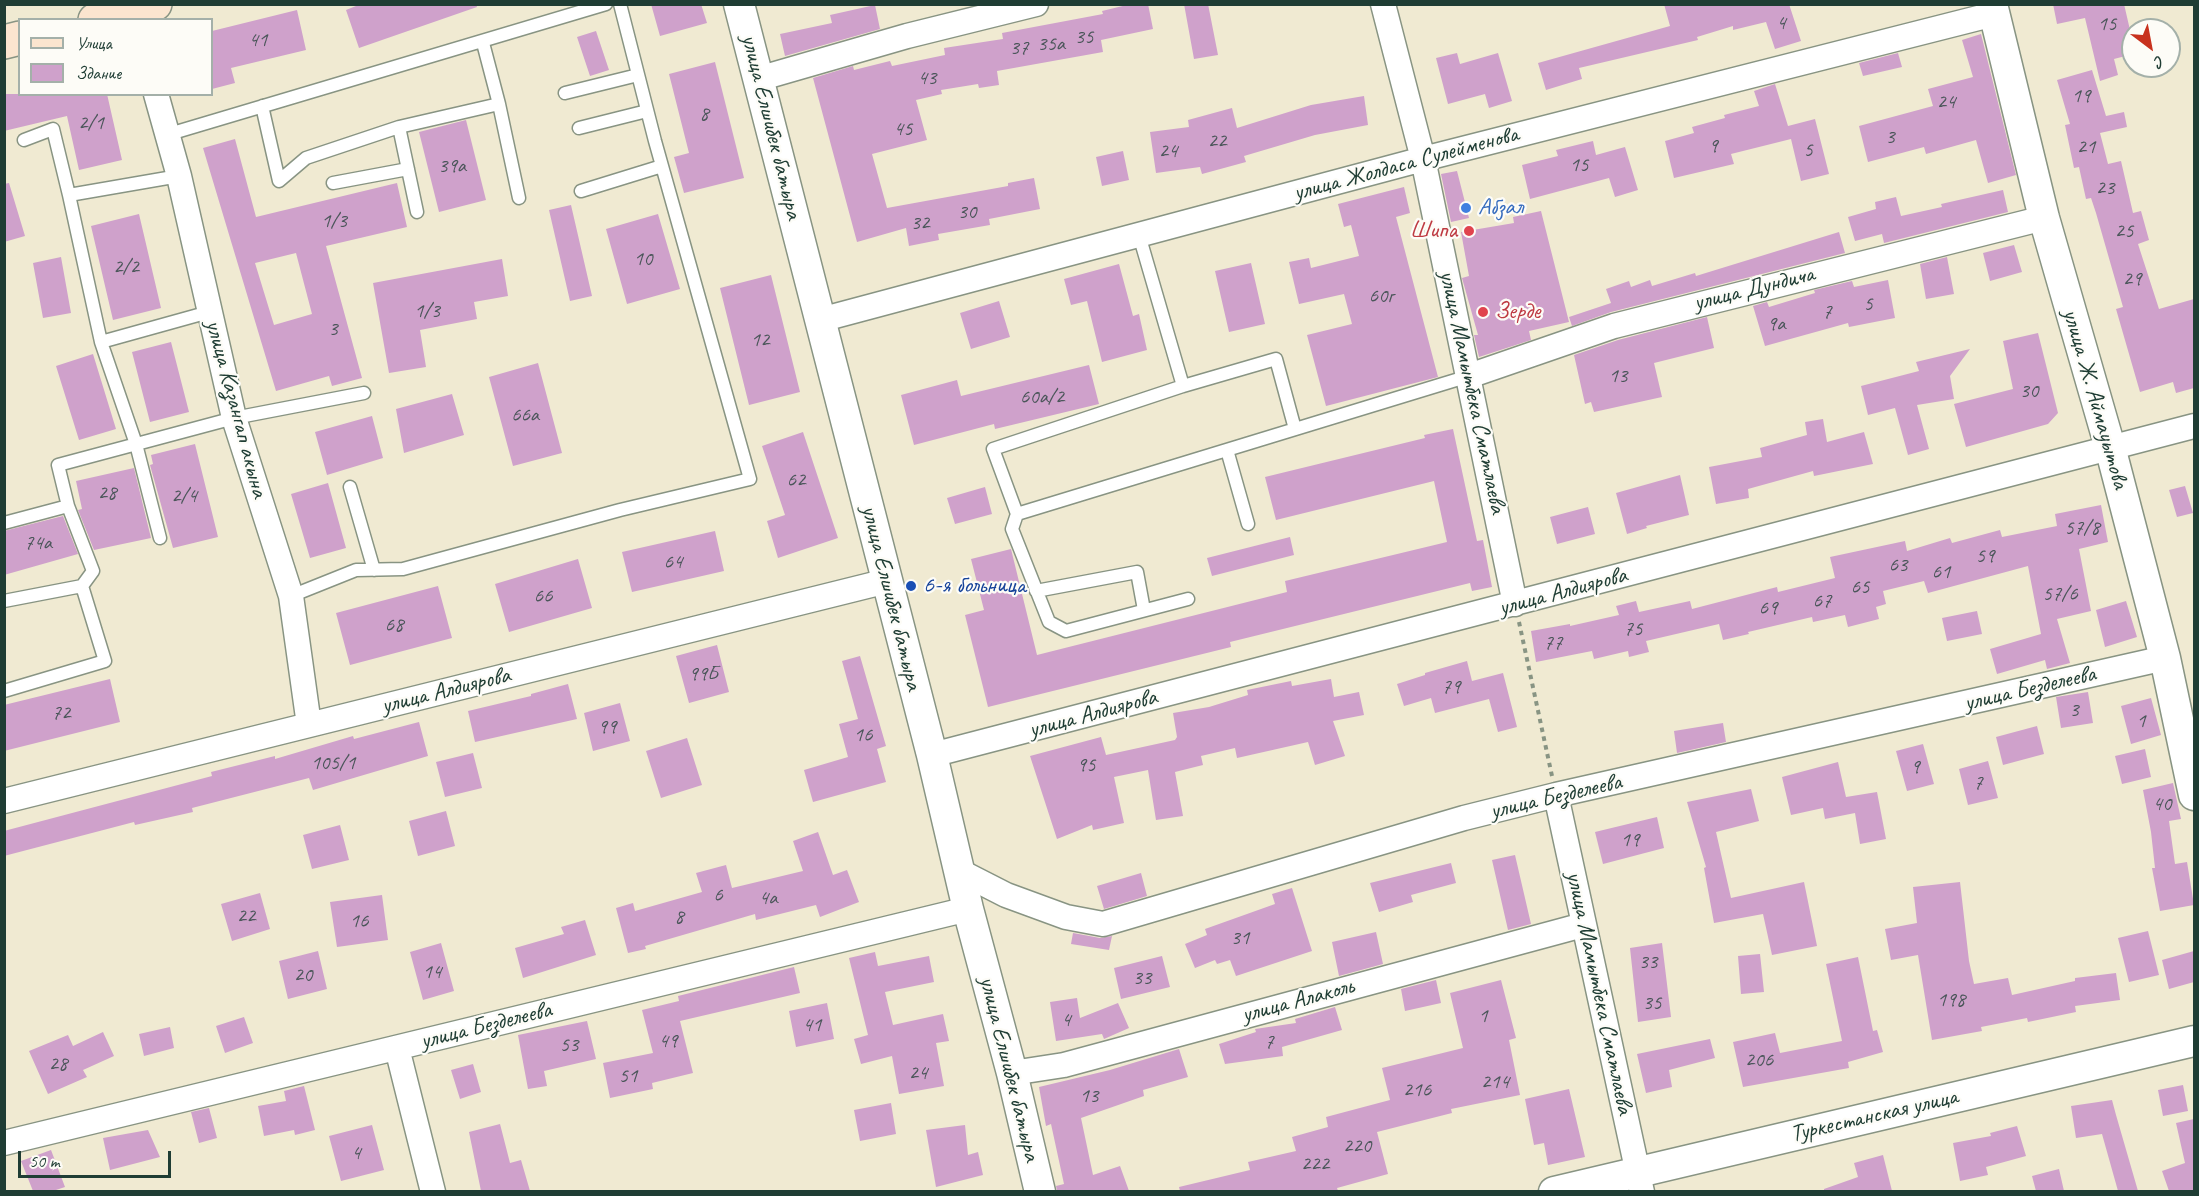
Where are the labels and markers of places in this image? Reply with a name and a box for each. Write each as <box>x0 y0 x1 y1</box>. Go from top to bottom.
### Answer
place label: Абзал <box>1478 194 1523 222</box>
marker: Абзал <box>1459 201 1473 215</box>
place label: Шипа <box>1410 217 1457 245</box>
marker: Шипа <box>1462 224 1476 238</box>
place label: Зерде <box>1495 298 1540 326</box>
marker: Зерде <box>1476 305 1490 319</box>
place label: 6-я больница <box>923 572 1026 600</box>
marker: 6-я больница <box>904 579 918 593</box>

